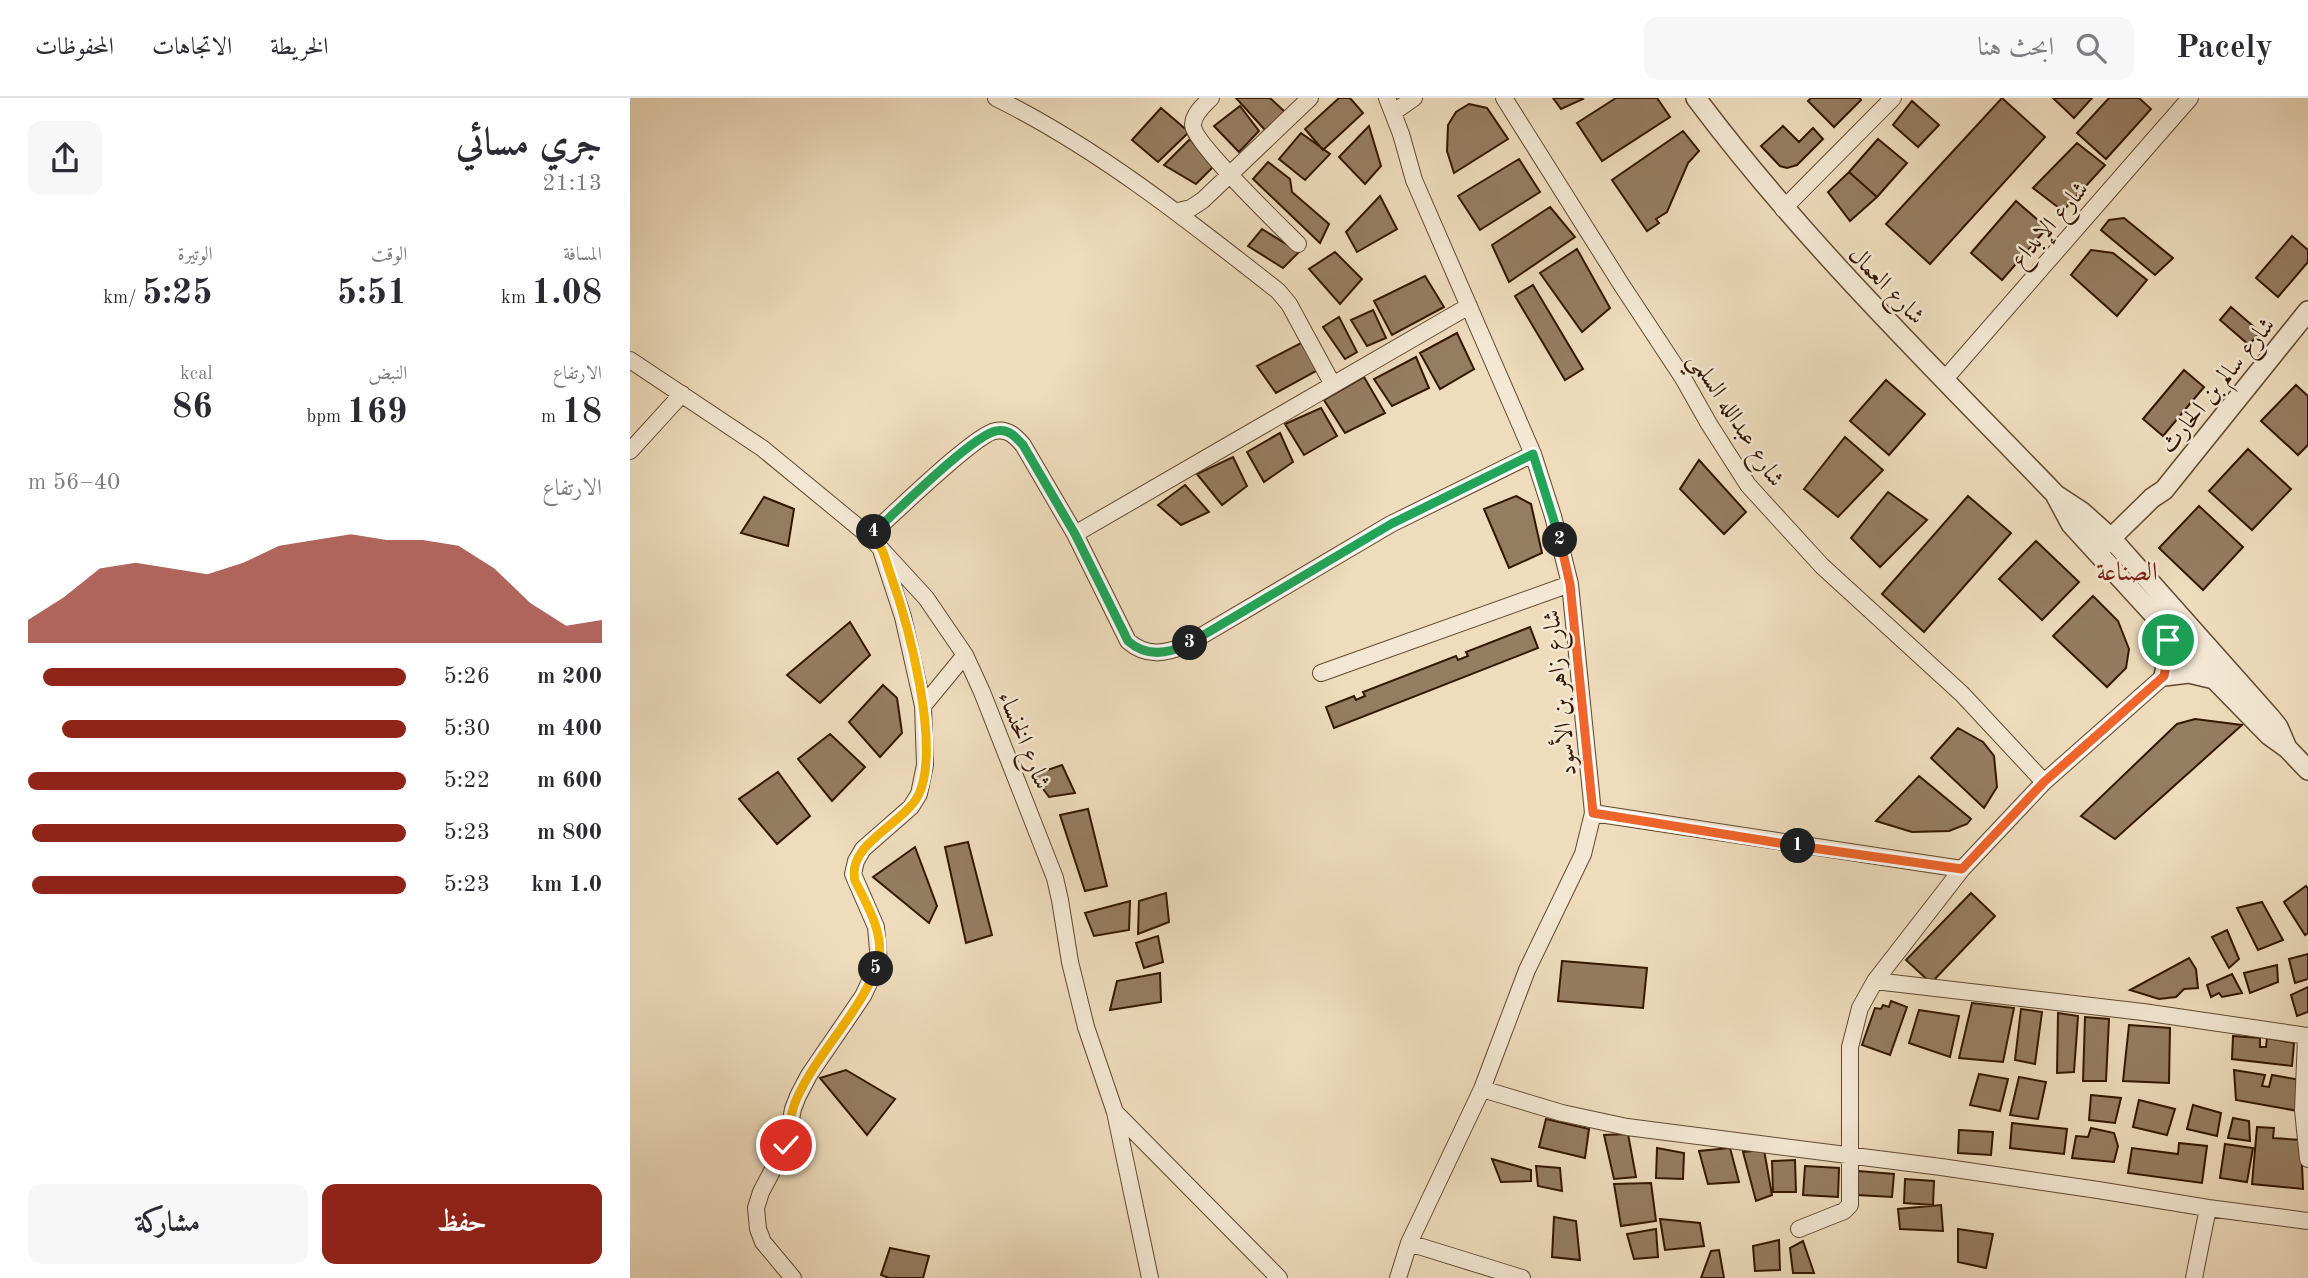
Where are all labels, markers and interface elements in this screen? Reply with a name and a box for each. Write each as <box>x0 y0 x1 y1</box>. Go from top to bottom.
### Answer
search box <box>1644 17 2134 80</box>
icon: search <box>2072 29 2110 67</box>
text: Pacely <box>2176 32 2273 65</box>
text: ابحث هنا <box>1977 35 2054 61</box>
text: المحفوظات <box>35 36 114 60</box>
text: الاتجاهات <box>152 36 232 60</box>
text: الخريطة <box>270 36 329 60</box>
button: share <box>28 121 102 195</box>
text: جري مسائي <box>456 125 602 163</box>
text: 21:13 <box>542 172 602 195</box>
street label: شارع الإبداع <box>2007 178 2098 277</box>
street label: شارع العمال <box>1839 243 1928 334</box>
text: الوتيرة <box>178 246 213 265</box>
text: الوقت <box>371 246 407 265</box>
text: المسافة <box>563 246 602 265</box>
text: 5:25 <box>142 276 213 311</box>
text: 5:51 <box>337 276 407 311</box>
text: 1.08 <box>531 276 602 311</box>
text: /km <box>103 289 142 308</box>
text: km <box>501 289 531 308</box>
street label: شارع سالم بن الحارث <box>2156 313 2286 463</box>
street label: شارع عبدالله السلمي <box>1676 349 1788 496</box>
text: kcal <box>180 365 213 384</box>
text: النبض <box>368 365 407 384</box>
text: الارتفاع <box>553 365 602 384</box>
text: 86 <box>172 390 213 425</box>
text: 169 <box>346 395 407 430</box>
text: 18 <box>561 395 602 430</box>
text: bpm <box>306 408 346 427</box>
text: m <box>541 408 561 427</box>
text: 40–56 m <box>28 471 120 494</box>
text: الارتفاع <box>542 477 602 500</box>
pin: 4 <box>856 514 892 550</box>
text: 4 <box>868 522 879 541</box>
pin: 2 <box>1542 522 1578 558</box>
text: 2 <box>1554 530 1565 549</box>
district label: الصناعة <box>2096 560 2158 586</box>
street label: شارع زاهر بن الأسود <box>1534 608 1588 778</box>
pin <box>2138 610 2198 670</box>
icon: arrive <box>2149 621 2187 659</box>
pin: 3 <box>1172 626 1208 660</box>
text: 3 <box>1184 633 1195 652</box>
text: 5:26 <box>444 665 490 688</box>
text: 200 m <box>537 665 602 688</box>
street label: شارع الخنساء <box>987 689 1054 795</box>
text: 5:30 <box>444 717 490 740</box>
text: 400 m <box>537 717 602 740</box>
text: 5:22 <box>444 769 490 792</box>
text: 600 m <box>537 769 602 792</box>
text: 5:23 <box>444 821 490 844</box>
text: 800 m <box>537 821 602 844</box>
pin: 1 <box>1780 828 1816 864</box>
text: 1 <box>1792 836 1803 855</box>
text: 5:23 <box>444 873 490 896</box>
text: 1.0 km <box>531 873 602 896</box>
pin: 5 <box>859 952 894 986</box>
text: 5 <box>870 959 881 978</box>
pin <box>756 1115 816 1175</box>
icon: check <box>767 1126 805 1164</box>
button: مشاركة <box>28 1184 308 1264</box>
button: حفظ <box>322 1184 602 1264</box>

